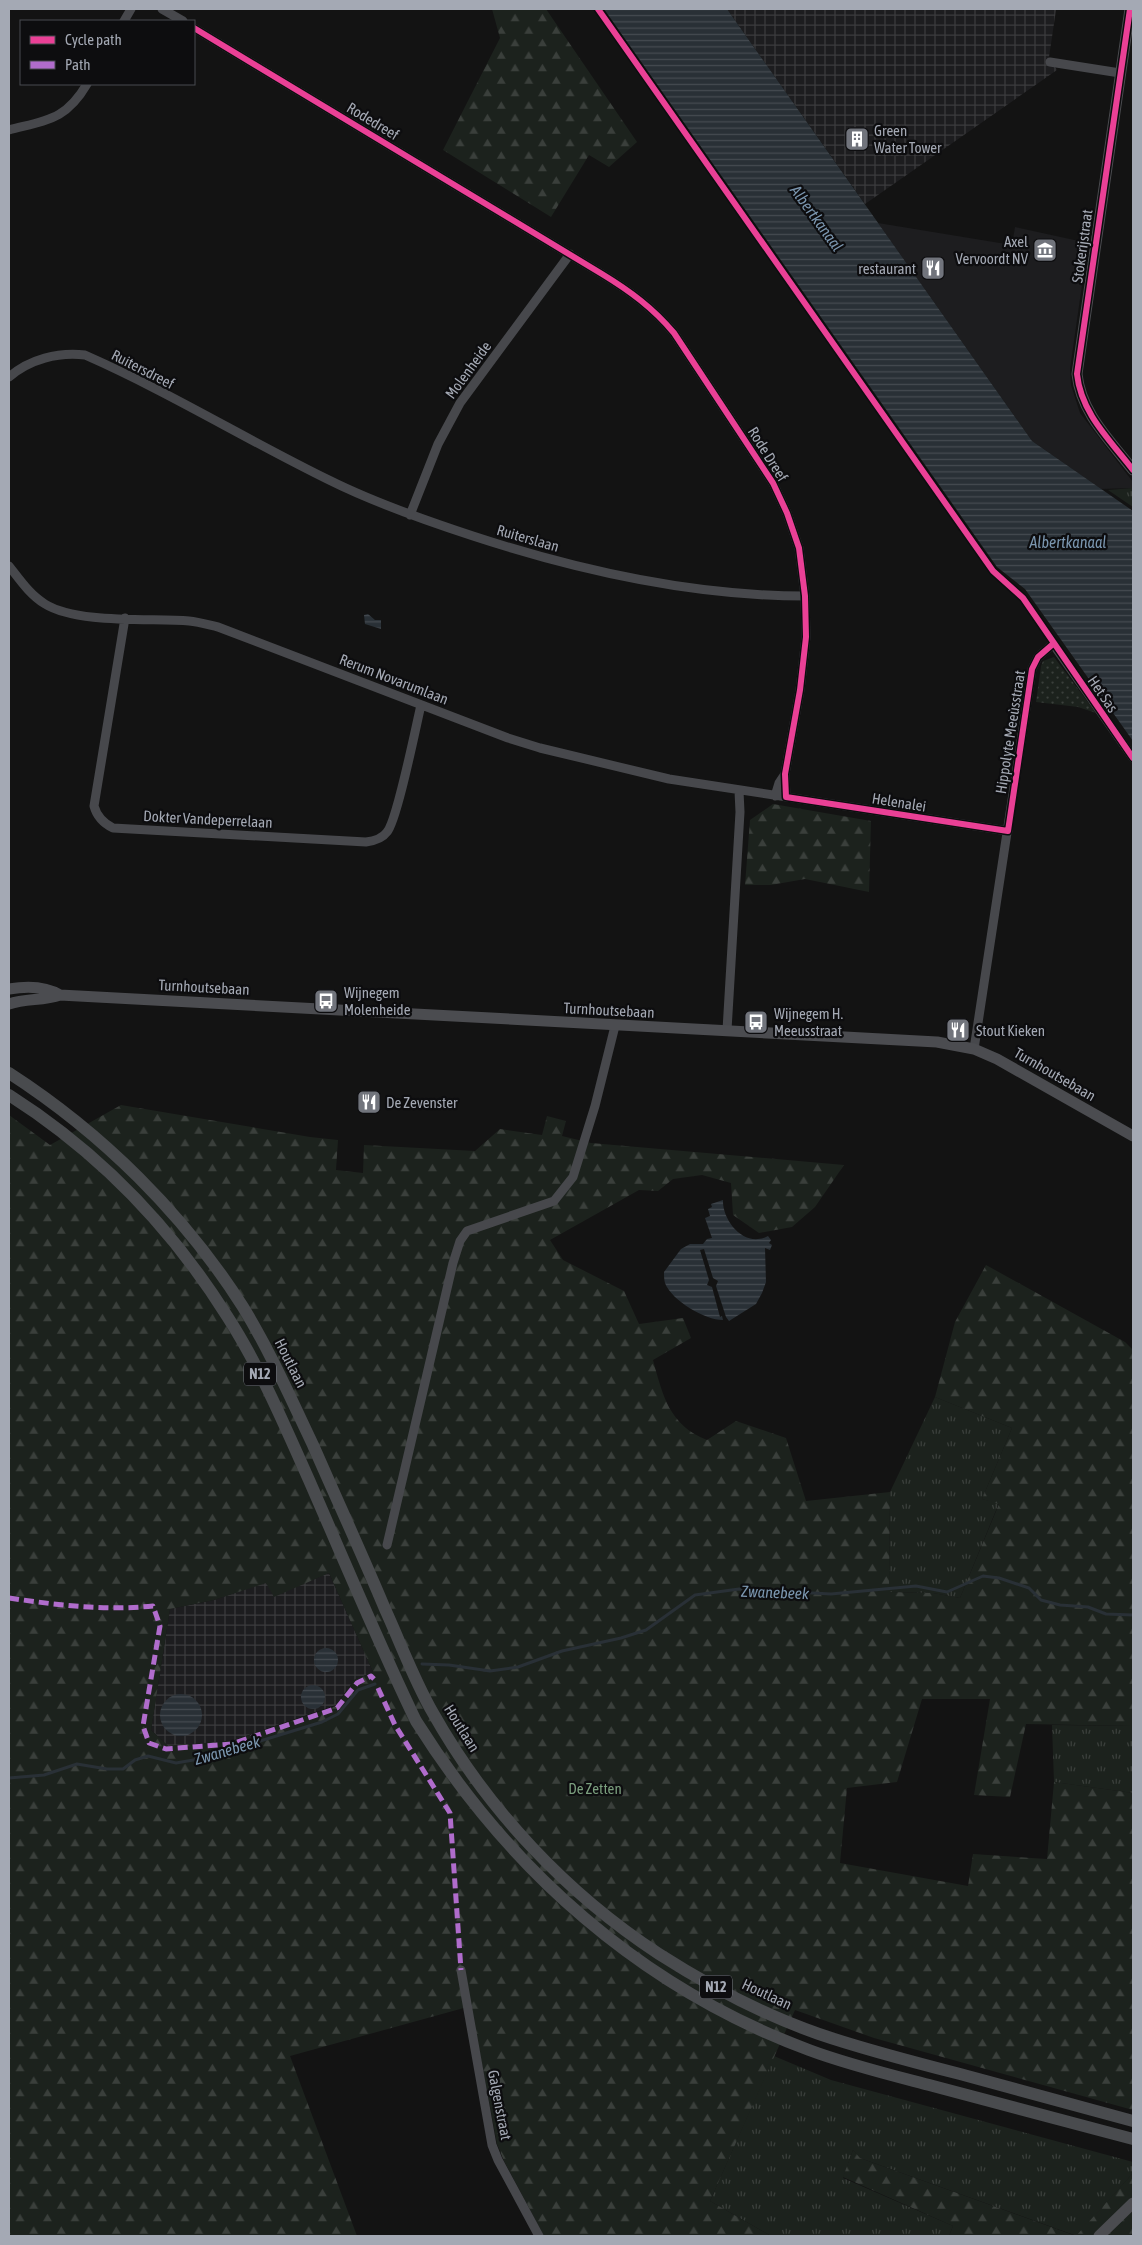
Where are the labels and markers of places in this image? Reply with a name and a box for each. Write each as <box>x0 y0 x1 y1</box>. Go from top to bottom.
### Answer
place label: Green Water Tower <box>874 122 942 156</box>
building icon: Green Water Tower <box>844 126 870 152</box>
place label: Axel Vervoordt NV <box>956 233 1029 267</box>
museum icon: Axel Vervoordt NV <box>1032 237 1058 263</box>
restaurant icon: restaurant <box>920 255 946 281</box>
place label: restaurant <box>858 260 916 277</box>
place label: Wijnegem Molenheide <box>344 984 411 1018</box>
bus stop icon: Wijnegem Molenheide <box>313 988 339 1014</box>
place label: Wijnegem H. Meeusstraat <box>774 1005 843 1039</box>
bus stop icon: Wijnegem H. Meeusstraat <box>743 1009 769 1035</box>
restaurant icon: Stout Kieken <box>945 1017 971 1043</box>
place label: Stout Kieken <box>976 1022 1045 1039</box>
restaurant icon: De Zevenster <box>356 1089 382 1115</box>
place label: De Zevenster <box>386 1094 458 1111</box>

